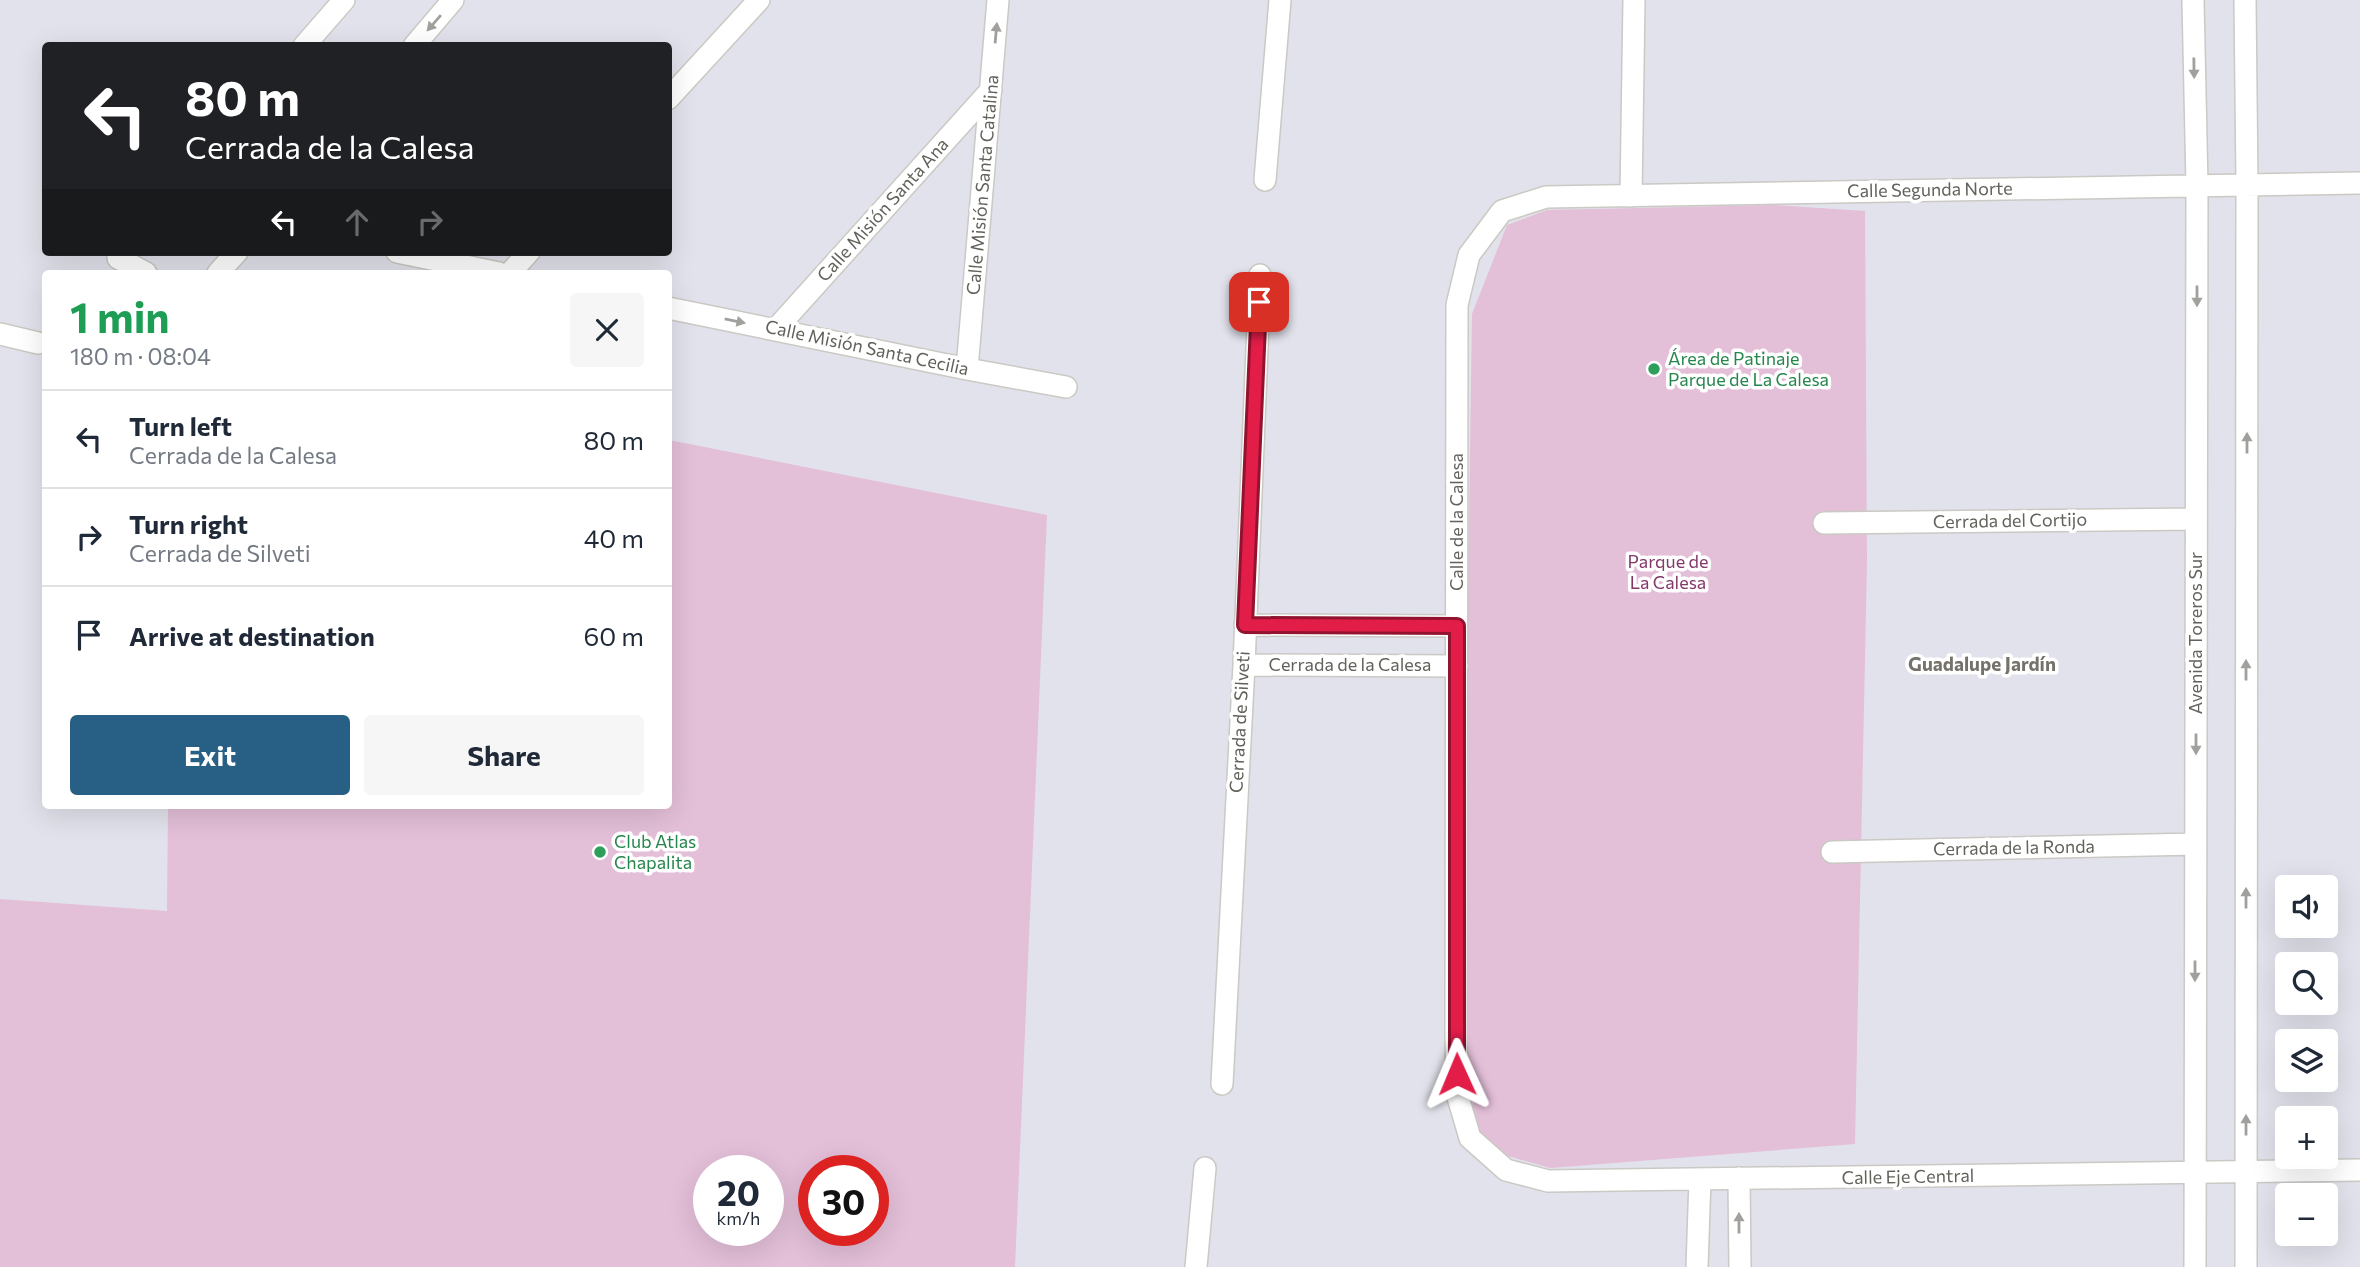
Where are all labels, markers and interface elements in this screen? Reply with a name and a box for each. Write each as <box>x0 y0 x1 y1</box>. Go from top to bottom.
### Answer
one-way arrow <box>427 14 442 31</box>
one-way arrow <box>991 21 1002 43</box>
one-way arrow <box>2189 57 2200 79</box>
text: 80 m <box>185 66 300 126</box>
icon: left <box>70 70 161 161</box>
street label: Calle Misión Santa Catalina <box>961 74 1003 296</box>
text: Cerrada de la Calesa <box>185 126 475 166</box>
street label: Calle Misión Santa Ana <box>812 133 953 286</box>
street label: Calle Segunda Norte <box>1847 177 2013 201</box>
icon: left <box>265 203 303 241</box>
icon: ahead <box>338 203 376 241</box>
icon: right <box>411 203 449 241</box>
pin <box>1229 272 1289 332</box>
icon: arrive <box>1240 283 1278 321</box>
one-way arrow <box>2191 285 2203 307</box>
text: 1 min <box>70 290 170 342</box>
button: close <box>570 293 644 367</box>
street label: Calle Misión Santa Cecilia <box>763 315 971 379</box>
one-way arrow <box>724 316 746 327</box>
text: 180 m · 08:04 <box>70 342 211 370</box>
place label: Área de Patinaje Parque de La Calesa <box>1668 347 1829 390</box>
marker: Área de Patinaje Parque de La Calesa <box>1646 361 1662 377</box>
text: Turn left <box>129 410 232 441</box>
icon: left <box>70 420 108 458</box>
text: 80 m <box>584 424 644 455</box>
one-way arrow <box>2241 432 2253 454</box>
text: Cerrada de la Calesa <box>129 441 337 469</box>
street label: Calle de la Calesa <box>1445 453 1467 591</box>
text: Turn right <box>129 508 248 539</box>
street label: Cerrada del Cortijo <box>1933 508 2087 532</box>
icon: right <box>70 518 108 556</box>
text: 40 m <box>584 522 644 553</box>
text: Cerrada de Silveti <box>129 539 311 567</box>
park label: Parque de La Calesa <box>1628 550 1709 593</box>
street label: Avenida Toreros Sur <box>2184 552 2206 714</box>
icon: arrive <box>70 616 108 654</box>
text: Arrive at destination <box>129 620 375 651</box>
text: 60 m <box>584 620 644 651</box>
street label: Cerrada de Silveti <box>1224 650 1254 793</box>
district label: Guadalupe Jardín <box>1908 652 2056 675</box>
street label: Cerrada de la Calesa <box>1269 653 1431 675</box>
one-way arrow <box>2240 659 2252 681</box>
button: Exit <box>70 715 350 795</box>
button: Share <box>364 715 644 795</box>
one-way arrow <box>2190 733 2202 755</box>
place label: Club Atlas Chapalita <box>614 830 696 873</box>
street label: Cerrada de la Ronda <box>1933 835 2095 859</box>
marker: Club Atlas Chapalita <box>592 844 608 860</box>
map controls <box>2275 875 2338 1246</box>
button: sound <box>2275 875 2338 938</box>
one-way arrow <box>2240 887 2252 909</box>
button: search <box>2275 952 2338 1015</box>
one-way arrow <box>2189 960 2201 982</box>
button: layers <box>2275 1029 2338 1092</box>
position arrow <box>1420 1037 1494 1111</box>
button: + <box>2275 1106 2338 1169</box>
one-way arrow <box>2240 1114 2252 1136</box>
speed limit sign: 30 <box>798 1155 889 1246</box>
street label: Calle Eje Central <box>1842 1164 1974 1188</box>
text: 20 <box>717 1170 760 1213</box>
button: − <box>2275 1183 2338 1246</box>
text: km/h <box>717 1207 760 1229</box>
one-way arrow <box>1733 1211 1745 1233</box>

